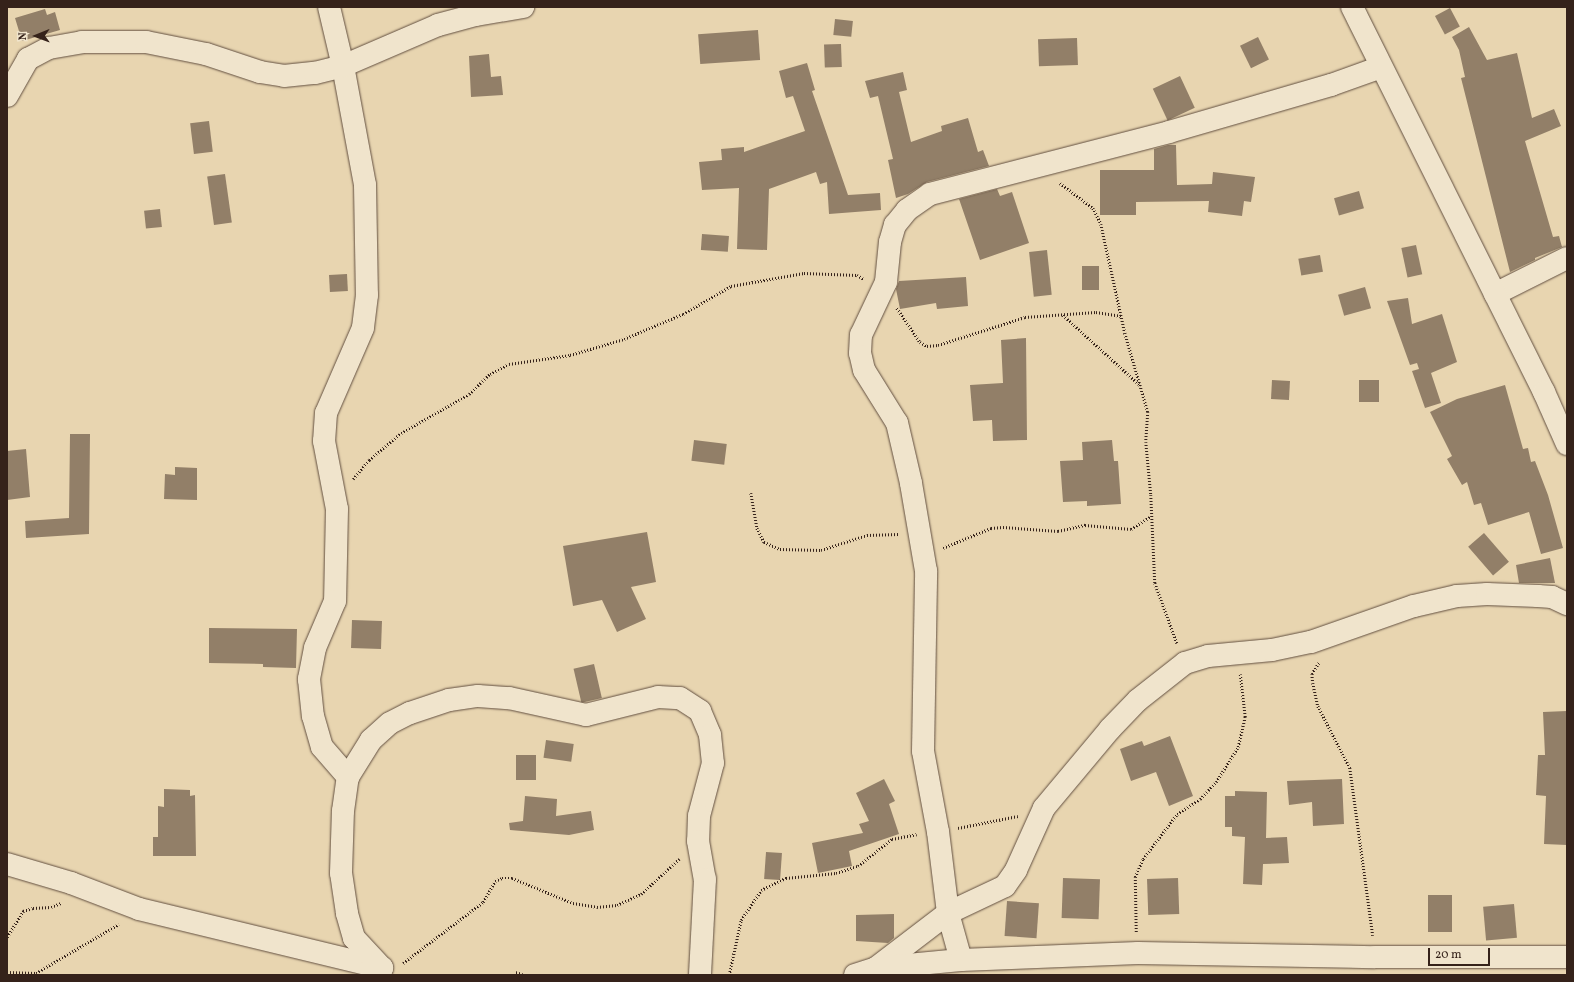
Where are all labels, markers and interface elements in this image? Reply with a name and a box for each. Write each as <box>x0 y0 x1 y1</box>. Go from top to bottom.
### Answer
north arrow <box>16 16 56 56</box>
text: N <box>16 32 31 40</box>
scale bar <box>1430 940 1492 966</box>
text: 20 m <box>1435 947 1462 963</box>

